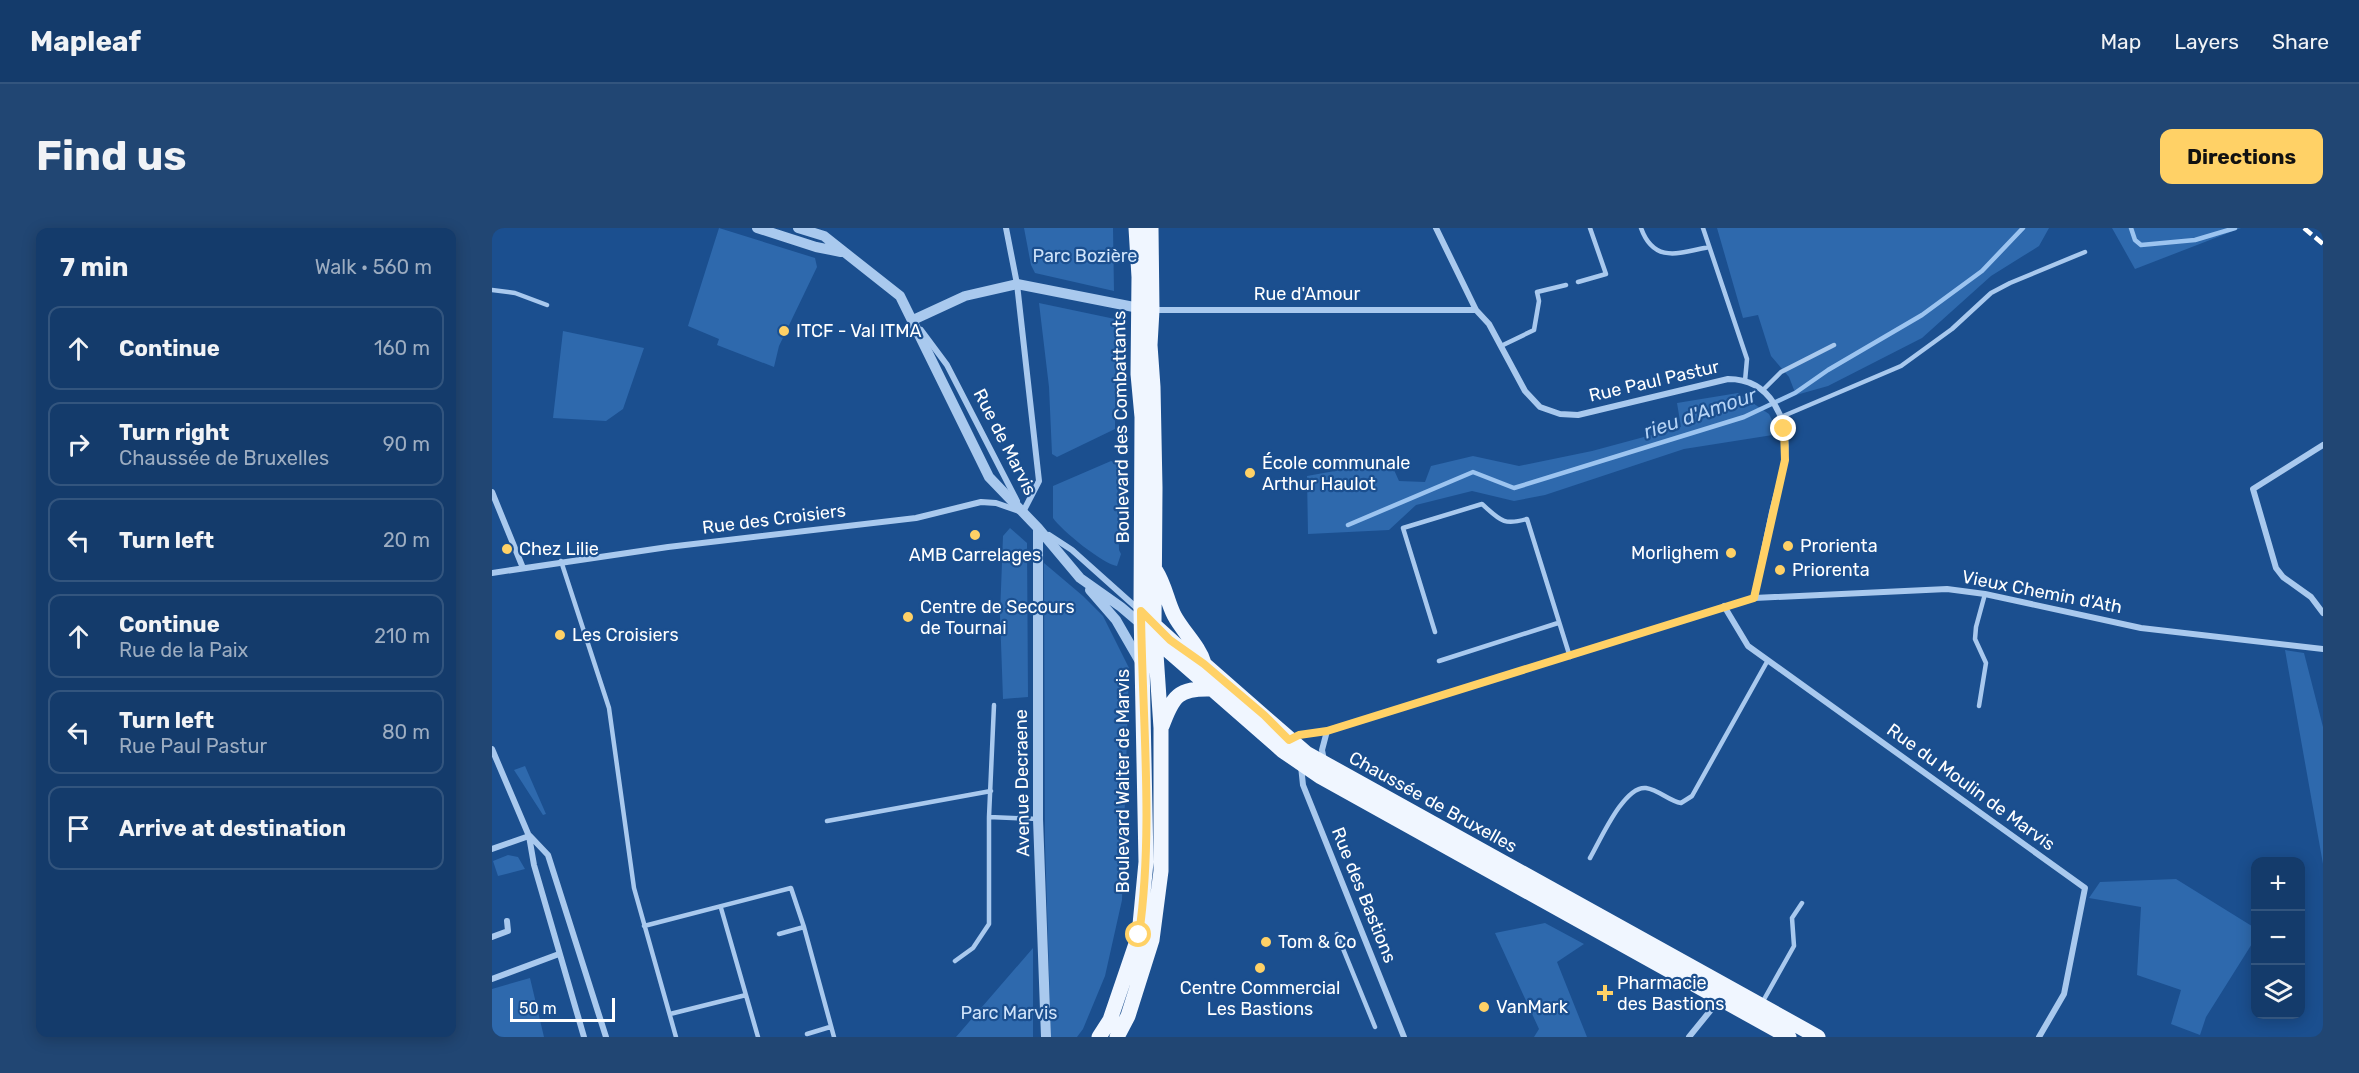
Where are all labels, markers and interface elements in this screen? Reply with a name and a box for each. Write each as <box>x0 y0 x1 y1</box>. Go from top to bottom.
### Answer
text: Mapleaf <box>30 25 141 58</box>
text: Map <box>2100 29 2141 54</box>
text: Layers <box>2174 29 2239 54</box>
text: Share <box>2272 29 2329 54</box>
button: Directions <box>2160 129 2323 184</box>
text: Find us <box>36 131 187 181</box>
park label: Parc Bozière <box>1033 245 1137 267</box>
text: 7 min <box>60 252 128 283</box>
text: Walk · 560 m <box>315 255 432 279</box>
street label: Rue d'Amour <box>1254 283 1360 305</box>
street label: Boulevard des Combattants <box>1108 310 1134 544</box>
place label: ITCF - Val ITMA <box>796 320 922 342</box>
marker: ITCF - Val ITMA <box>777 324 791 338</box>
icon: ahead <box>62 332 95 365</box>
text: Continue <box>119 335 220 362</box>
text: 160 m <box>374 336 430 360</box>
street label: Rue Paul Pastur <box>1587 355 1722 407</box>
water label: rieu d'Amour <box>1640 382 1761 444</box>
street label: Rue de Marvis <box>969 385 1041 499</box>
route end <box>1770 415 1796 441</box>
text: Turn right <box>119 419 229 446</box>
icon: right <box>62 428 95 461</box>
text: 90 m <box>383 432 430 456</box>
text: Chaussée de Bruxelles <box>119 446 329 470</box>
place label: École communale Arthur Haulot <box>1262 452 1410 495</box>
marker: École communale Arthur Haulot <box>1243 466 1257 480</box>
street label: Rue des Croisiers <box>701 499 847 539</box>
icon: left <box>62 524 95 557</box>
text: Turn left <box>119 527 214 554</box>
text: 20 m <box>383 528 430 552</box>
marker: AMB Carrelages <box>968 528 982 542</box>
place label: Prorienta <box>1800 535 1878 557</box>
place label: Chez Lilie <box>519 538 599 560</box>
marker: Prorienta <box>1781 539 1795 553</box>
marker: Chez Lilie <box>500 542 514 556</box>
place label: Morlighem <box>1631 542 1719 564</box>
place label: AMB Carrelages <box>909 544 1041 566</box>
marker: Morlighem <box>1724 546 1738 560</box>
place label: Priorenta <box>1792 559 1870 581</box>
marker: Priorenta <box>1773 563 1787 577</box>
street label: Vieux Chemin d'Ath <box>1960 566 2124 618</box>
place label: Centre de Secours de Tournai <box>920 596 1075 639</box>
marker: Centre de Secours de Tournai <box>901 610 915 624</box>
text: Continue <box>119 611 220 638</box>
icon: ahead <box>62 620 95 653</box>
text: 210 m <box>374 624 430 648</box>
place label: Les Croisiers <box>572 624 679 646</box>
marker: Les Croisiers <box>553 628 567 642</box>
text: Rue de la Paix <box>119 638 248 662</box>
street label: Boulevard Walter de Marvis <box>1112 669 1134 893</box>
text: Turn left <box>119 707 214 734</box>
street label: Avenue Decraene <box>1010 709 1034 857</box>
icon: left <box>62 716 95 749</box>
street label: Rue du Moulin de Marvis <box>1883 719 2059 855</box>
text: 80 m <box>382 720 430 744</box>
text: Rue Paul Pastur <box>119 734 267 758</box>
street label: Chaussée de Bruxelles <box>1345 747 1521 857</box>
icon: arrive <box>62 812 95 845</box>
text: Arrive at destination <box>119 815 346 842</box>
street label: Rue des Bastions <box>1327 824 1401 966</box>
map controls <box>2251 857 2305 1019</box>
button: + <box>2251 857 2305 911</box>
button: − <box>2251 911 2305 965</box>
route start <box>1125 921 1151 947</box>
place label: Tom & Co <box>1278 931 1357 953</box>
marker: Tom & Co <box>1259 935 1273 949</box>
marker: Centre Commercial Les Bastions <box>1253 961 1267 975</box>
button: layers <box>2251 965 2305 1019</box>
place label: Pharmacie des Bastions <box>1617 972 1724 1015</box>
place label: Centre Commercial Les Bastions <box>1180 977 1340 1020</box>
marker: Pharmacie des Bastions <box>1598 986 1612 1000</box>
scale bar <box>510 995 615 1022</box>
place label: VanMark <box>1496 996 1569 1018</box>
text: 50 m <box>519 999 557 1018</box>
marker: VanMark <box>1477 1000 1491 1014</box>
park label: Parc Marvis <box>961 1002 1057 1024</box>

